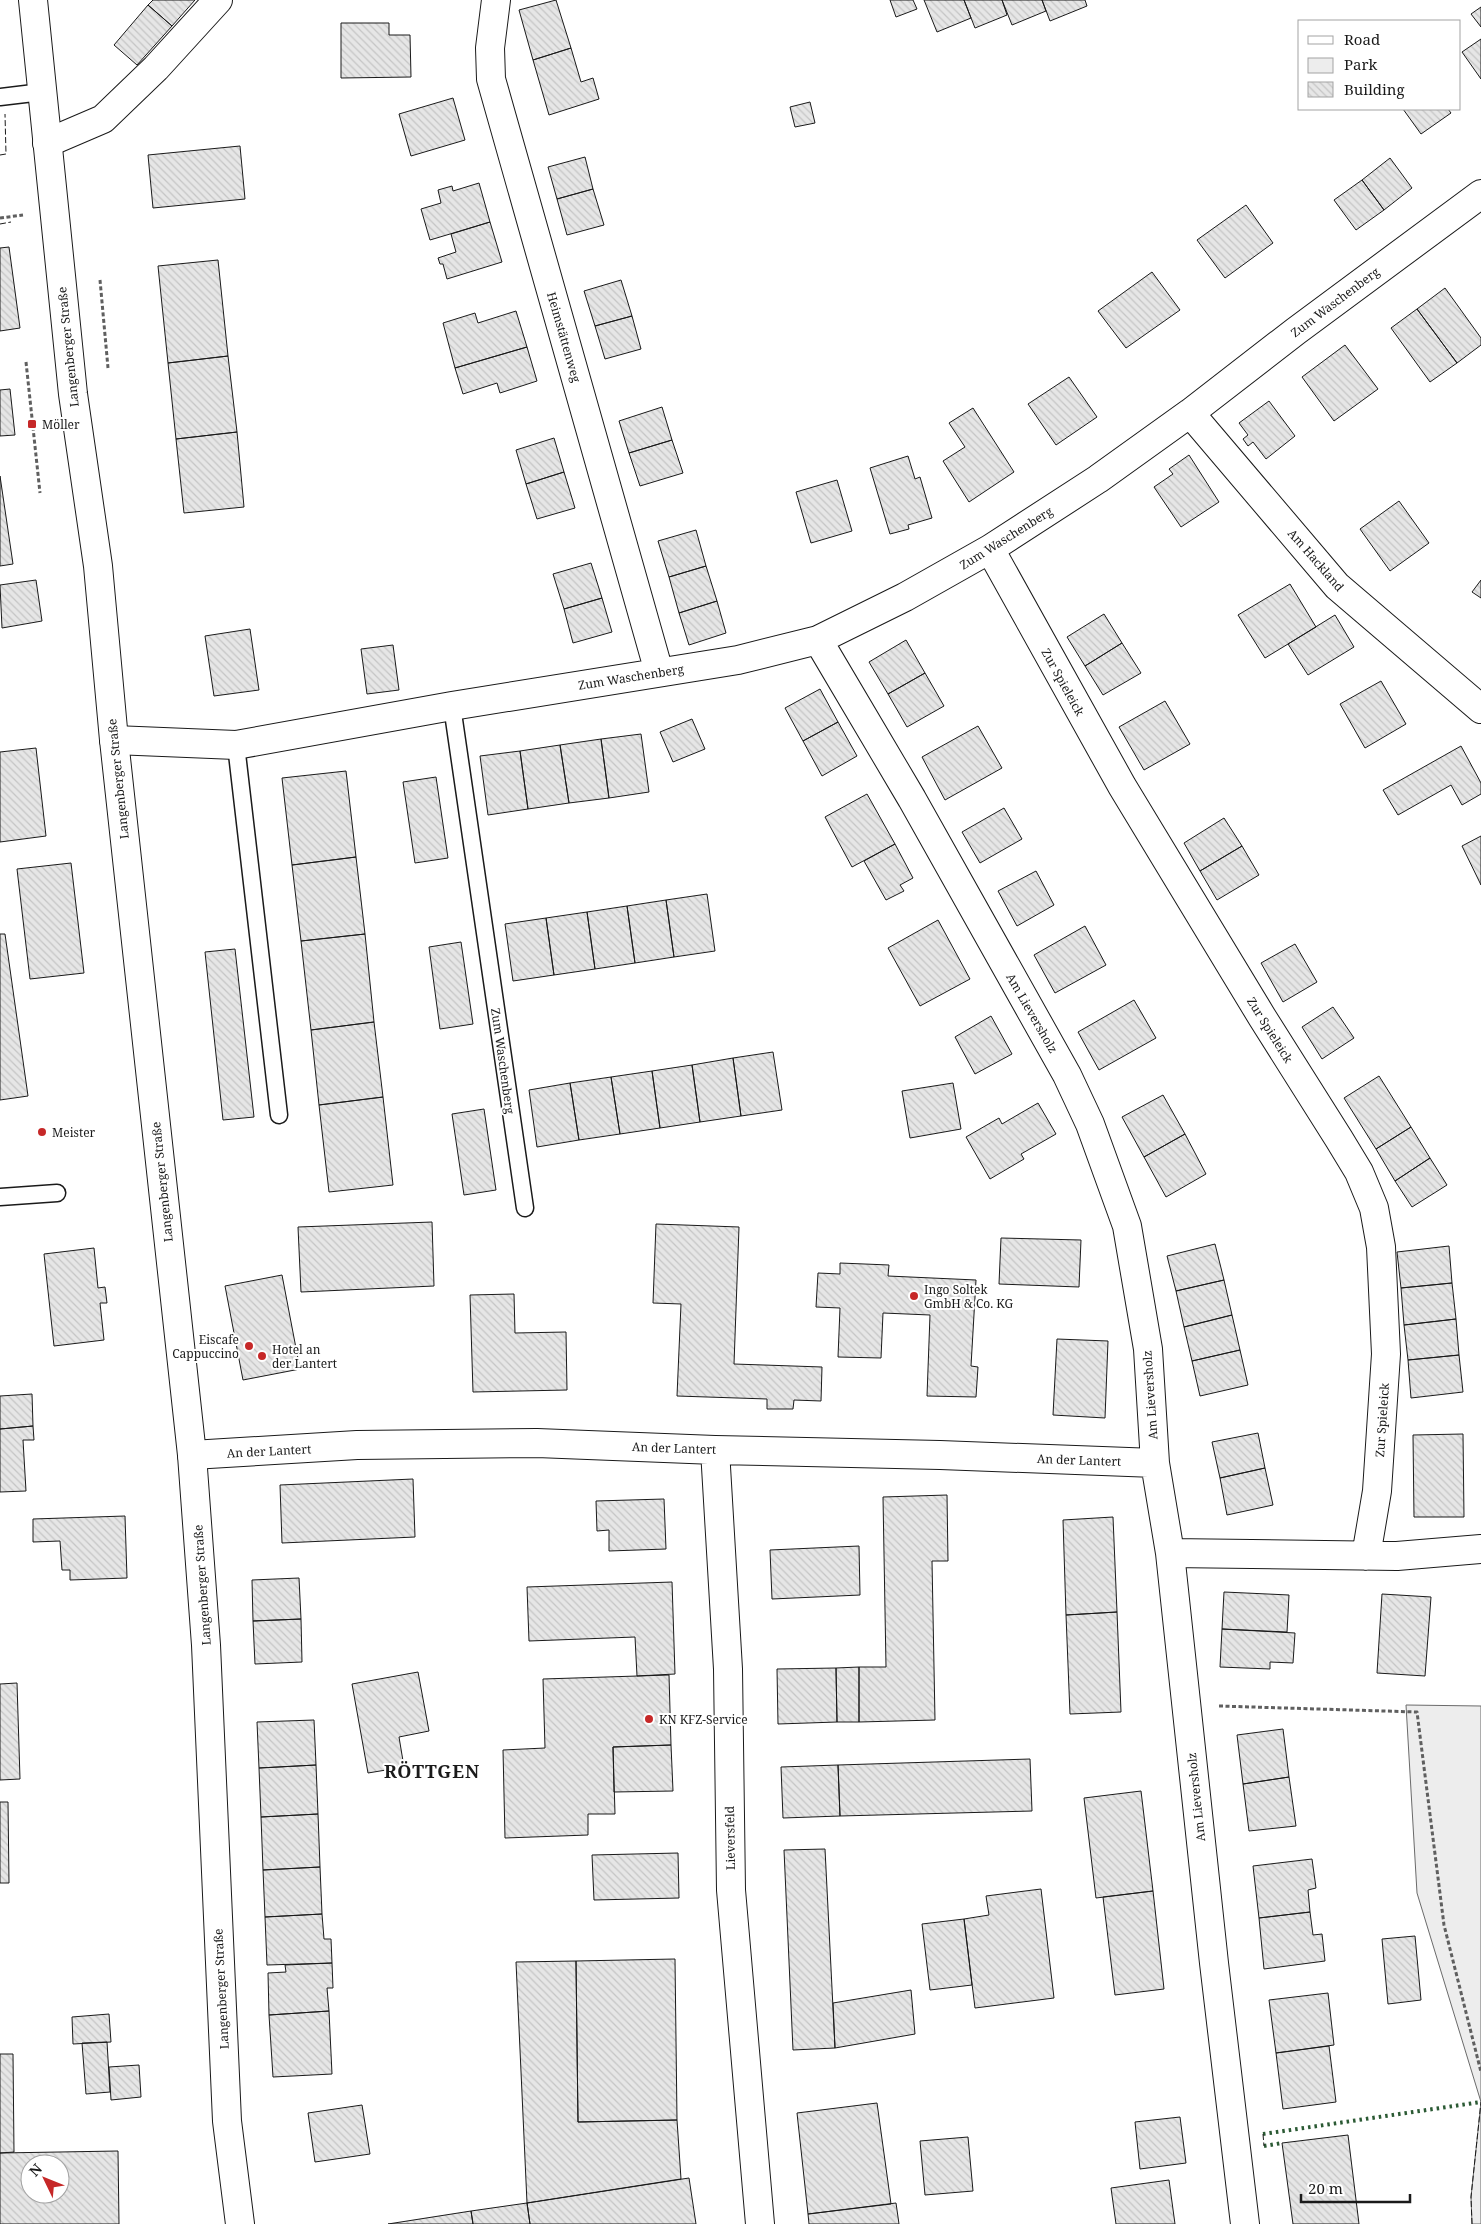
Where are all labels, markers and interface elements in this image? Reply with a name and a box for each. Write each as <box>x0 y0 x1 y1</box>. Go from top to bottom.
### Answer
legend <box>1298 20 1461 110</box>
text: Road <box>1344 29 1380 49</box>
text: Park <box>1344 54 1378 74</box>
text: Building <box>1344 79 1405 99</box>
street label: Zum Waschenberg <box>1287 263 1383 341</box>
street label: Langenberger Straße <box>53 286 83 408</box>
street label: Heimstättenweg <box>543 290 585 385</box>
place label: Möller <box>42 416 80 433</box>
marker: Möller <box>26 418 38 430</box>
street label: Zum Waschenberg <box>956 502 1056 573</box>
street label: Am Hackland <box>1284 525 1348 595</box>
street label: Zur Spieleick <box>1037 645 1089 720</box>
street label: Zum Waschenberg <box>577 660 686 694</box>
street label: Langenberger Straße <box>103 718 133 840</box>
street label: Am Lieversholz <box>1002 970 1062 1056</box>
street label: Zur Spieleick <box>1243 994 1297 1067</box>
street label: Zum Waschenberg <box>487 1007 519 1116</box>
street label: Langenberger Straße <box>147 1121 177 1243</box>
place label: Meister <box>52 1124 96 1141</box>
marker: Meister <box>36 1126 48 1138</box>
place label: Ingo Soltek GmbH & Co. KG <box>924 1281 1014 1312</box>
marker: Ingo Soltek GmbH & Co. KG <box>908 1290 920 1302</box>
place label: Eiscafe Cappuccino <box>172 1331 239 1362</box>
marker: Eiscafe Cappuccino <box>243 1340 255 1352</box>
place label: Hotel an der Lantert <box>272 1341 337 1372</box>
marker: Hotel an der Lantert <box>256 1350 268 1362</box>
street label: Am Lieversholz <box>1138 1350 1162 1440</box>
street label: Zur Spieleick <box>1371 1381 1393 1458</box>
street label: An der Lantert <box>632 1438 716 1458</box>
street label: An der Lantert <box>226 1440 312 1462</box>
street label: An der Lantert <box>1037 1450 1121 1470</box>
street label: Langenberger Straße <box>189 1524 215 1646</box>
place label: KN KFZ-Service <box>659 1711 748 1728</box>
marker: KN KFZ-Service <box>643 1713 655 1725</box>
street label: Am Lieversholz <box>1183 1752 1209 1842</box>
district label: RÖTTGEN <box>384 1759 480 1783</box>
street label: Lieversfeld <box>721 1805 739 1870</box>
street label: Langenberger Straße <box>209 1928 233 2050</box>
north arrow <box>20 2154 70 2204</box>
text: N <box>24 2159 46 2180</box>
scale bar <box>1301 2172 1410 2204</box>
text: 20 m <box>1308 2178 1343 2198</box>

